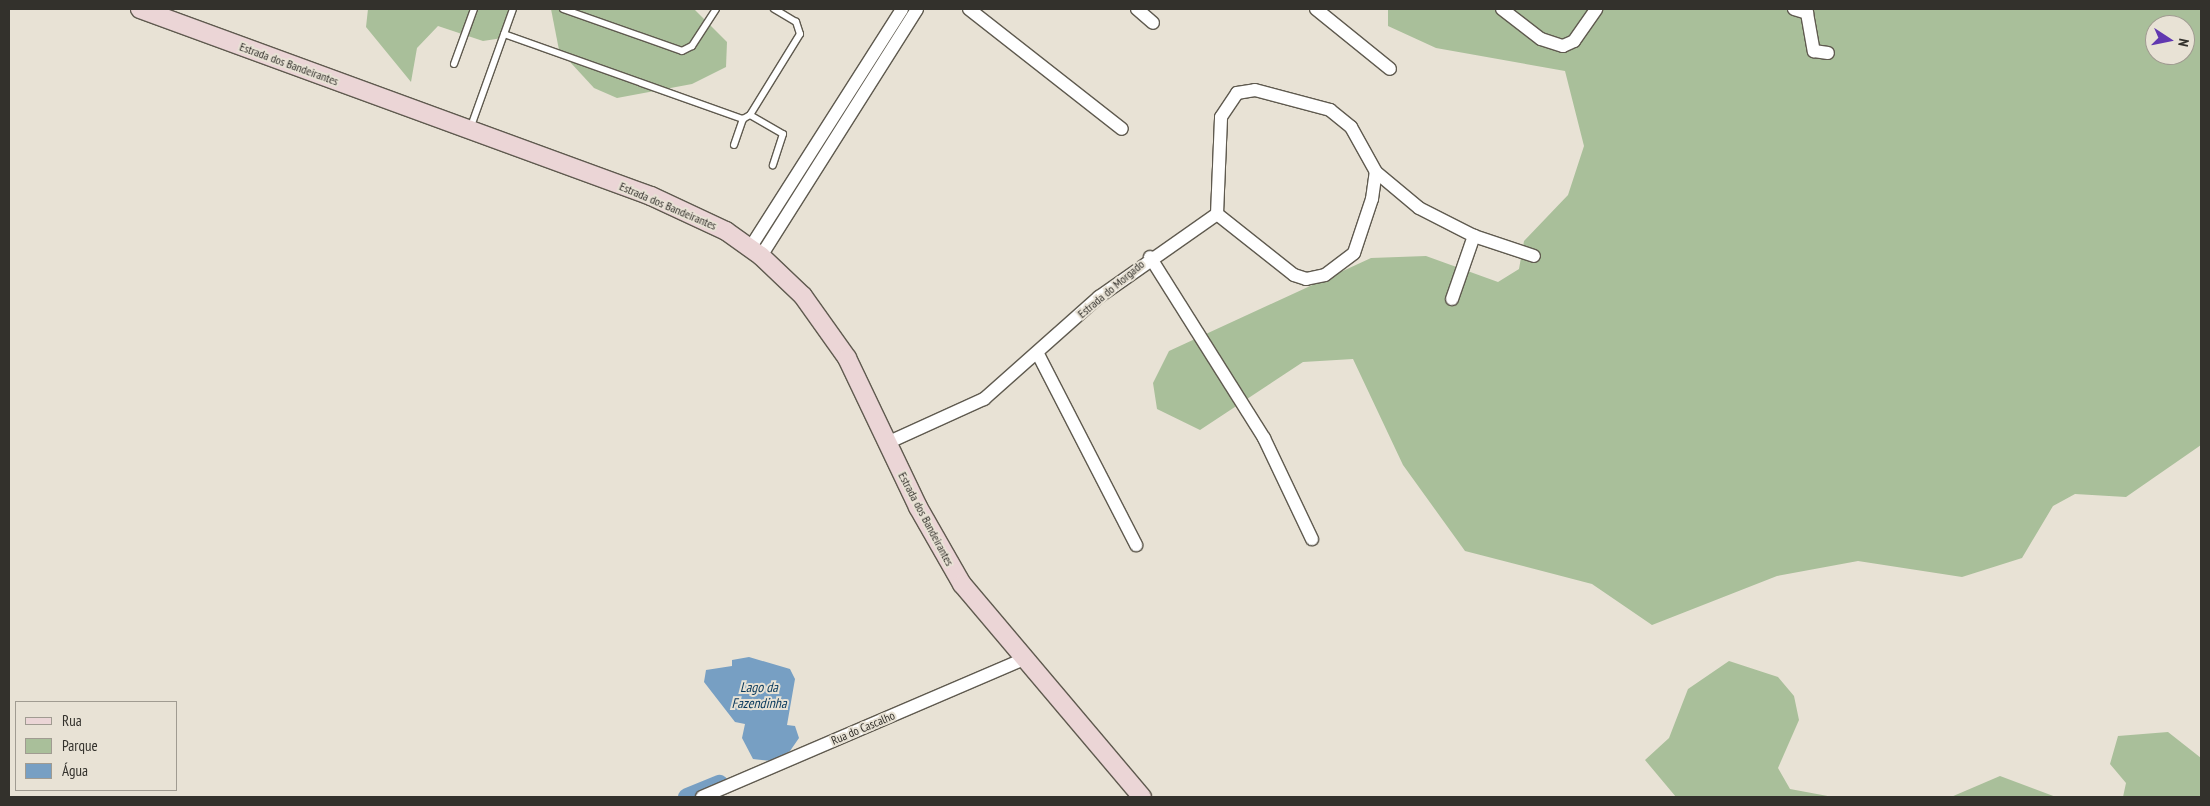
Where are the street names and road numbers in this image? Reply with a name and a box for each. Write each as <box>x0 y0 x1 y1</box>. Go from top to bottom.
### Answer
street label: Estrada dos Bandeirantes <box>238 39 340 89</box>
street label: Estrada dos Bandeirantes <box>617 179 719 233</box>
street label: Estrada do Morgado <box>1075 257 1147 321</box>
street label: Estrada dos Bandeirantes <box>895 470 957 568</box>
street label: Rua do Cascalho <box>829 708 897 748</box>

